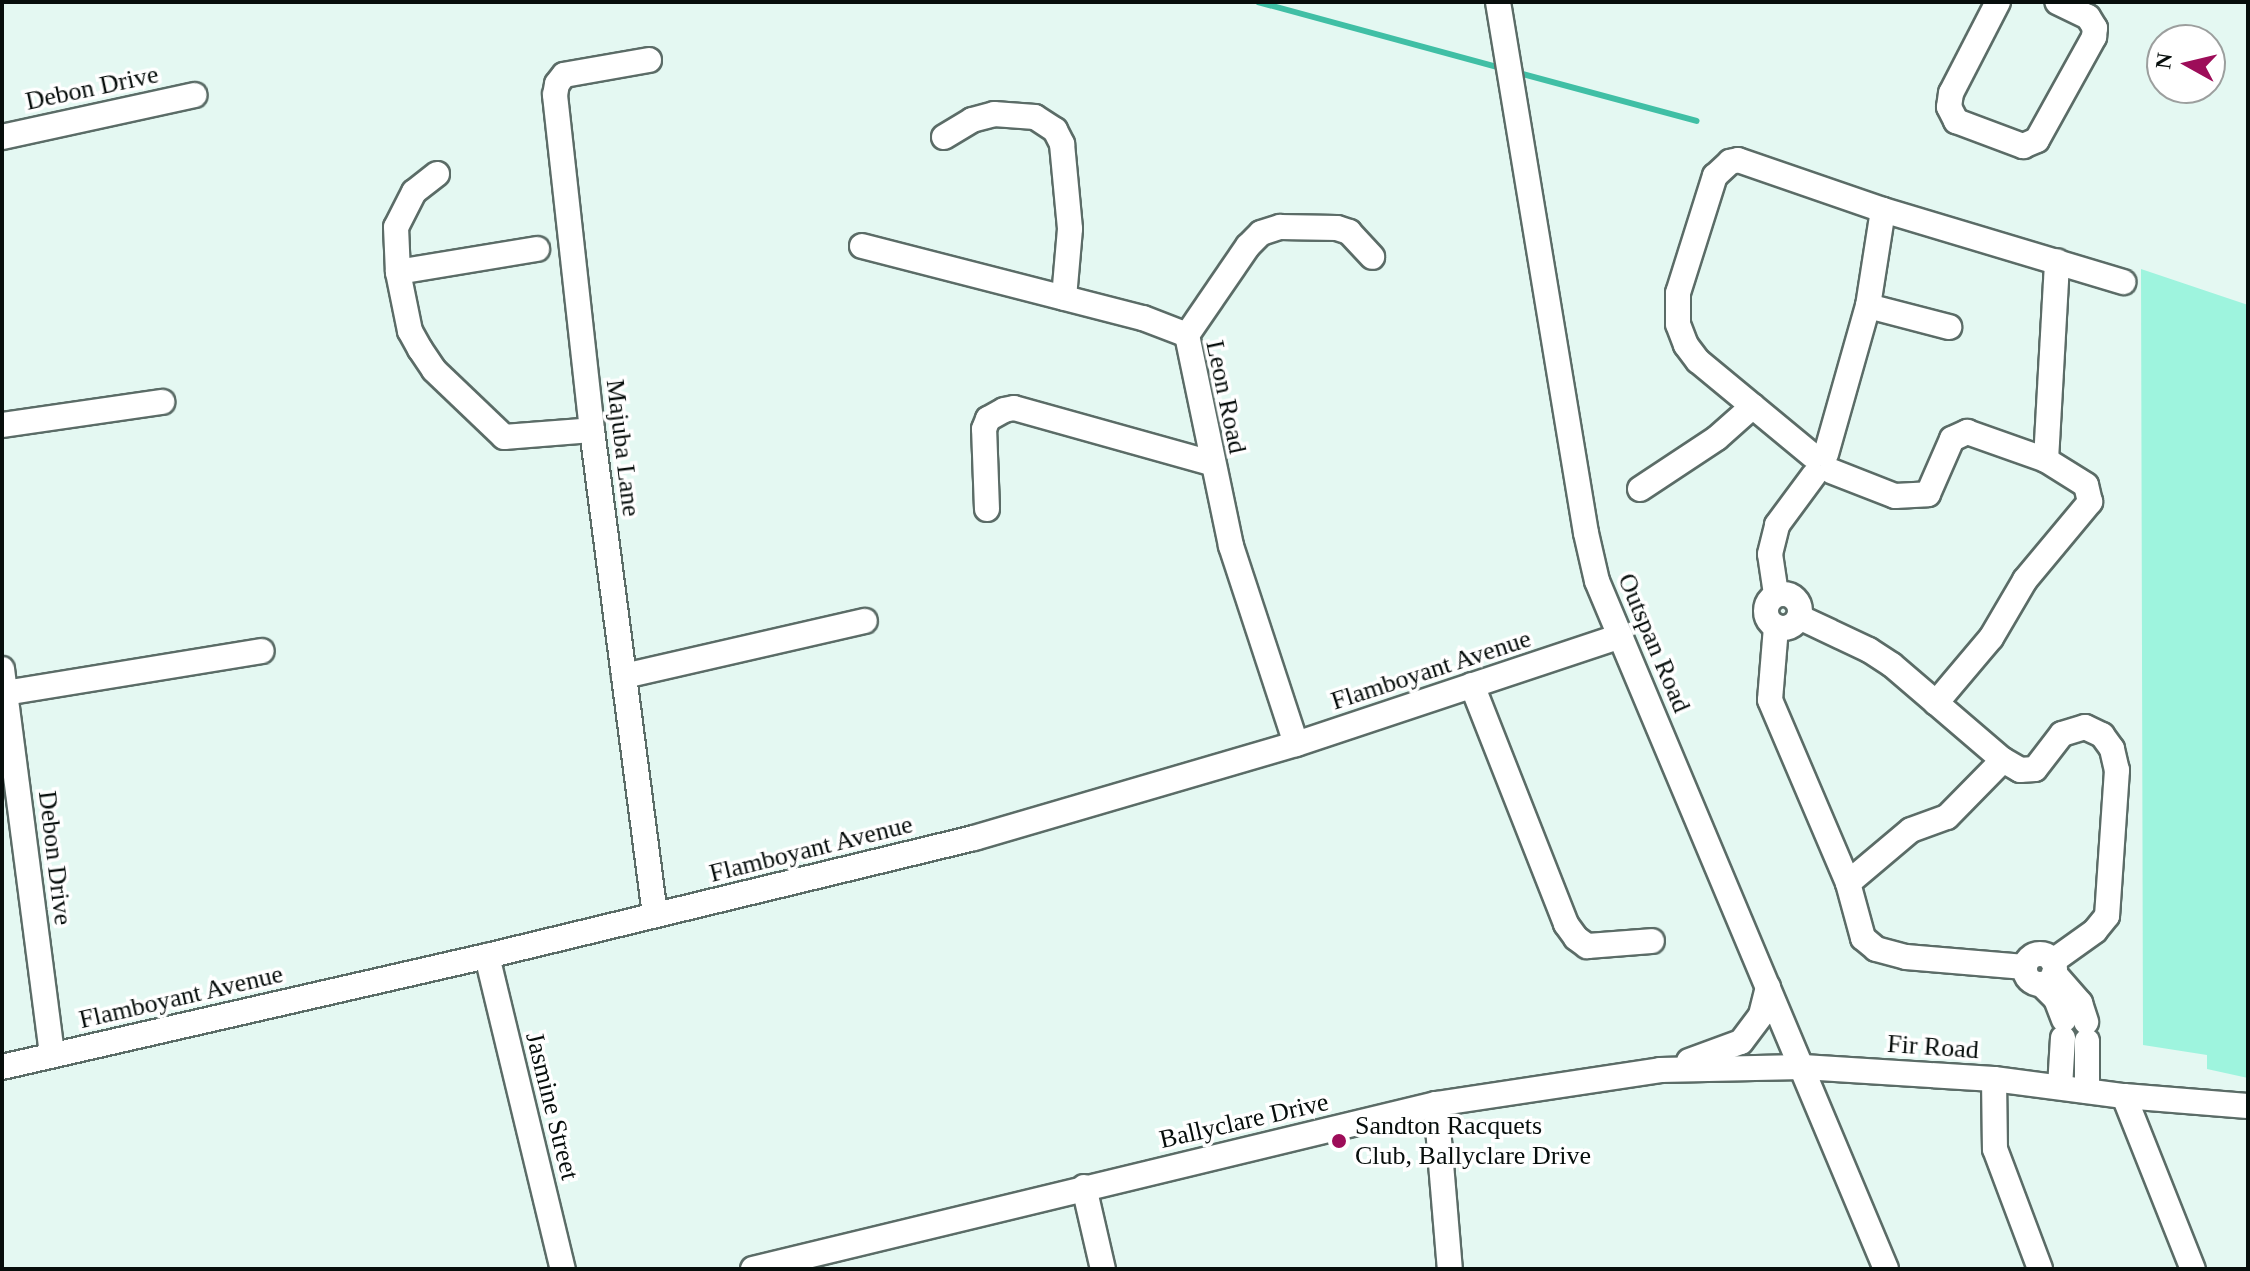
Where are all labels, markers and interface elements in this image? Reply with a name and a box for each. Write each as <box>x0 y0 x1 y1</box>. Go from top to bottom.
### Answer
north arrow <box>2146 24 2226 104</box>
text: N <box>2150 51 2177 70</box>
street label: Debon Drive <box>23 59 161 117</box>
street label: Leon Road <box>1199 338 1253 456</box>
street label: Majuba Lane <box>599 378 647 518</box>
street label: Outspan Road <box>1611 569 1697 717</box>
street label: Flamboyant Avenue <box>1326 623 1536 717</box>
street label: Debon Drive <box>31 789 79 927</box>
street label: Flamboyant Avenue <box>706 809 916 889</box>
street label: Flamboyant Avenue <box>75 958 287 1036</box>
street label: Fir Road <box>1886 1028 1980 1066</box>
street label: Jasmine Street <box>519 1029 585 1183</box>
street label: Ballyclare Drive <box>1156 1086 1332 1156</box>
place label: Sandton Racquets Club, Ballyclare Drive <box>1355 1110 1591 1172</box>
marker: Sandton Racquets Club, Ballyclare Drive <box>1330 1132 1348 1150</box>

